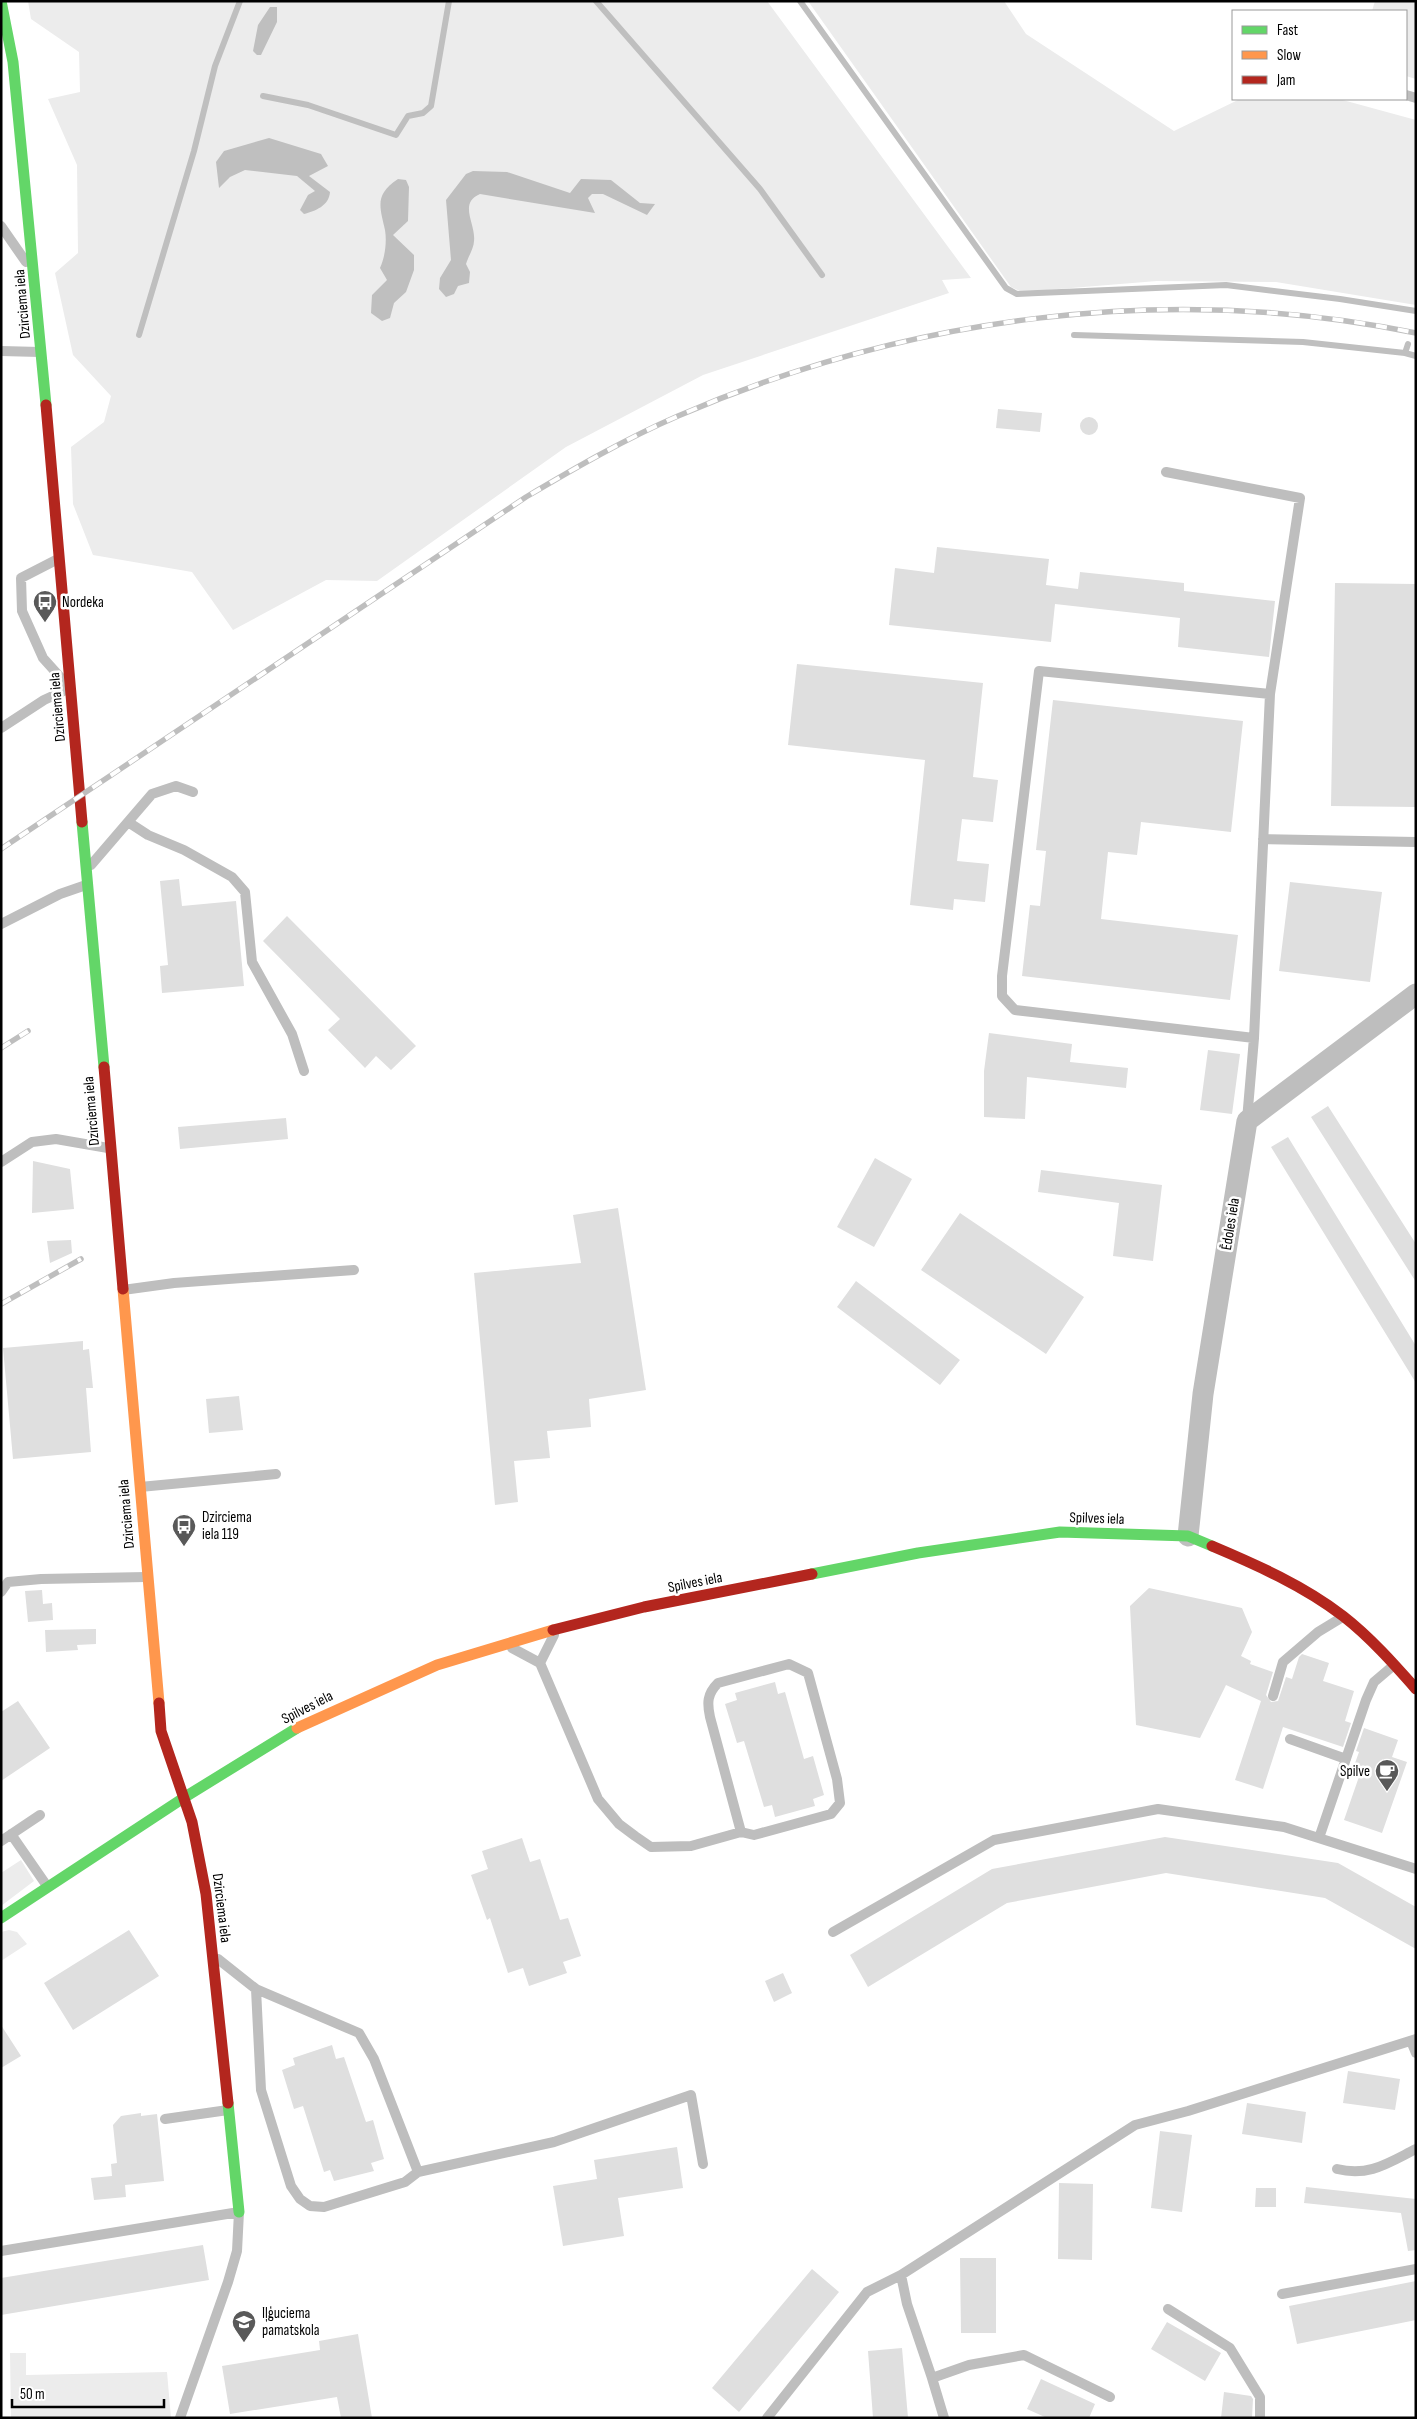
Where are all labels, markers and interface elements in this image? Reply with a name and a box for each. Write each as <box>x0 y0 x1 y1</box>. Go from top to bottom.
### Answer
legend <box>1232 10 1407 100</box>
text: Fast <box>1277 21 1299 40</box>
text: Slow <box>1277 46 1301 65</box>
text: Jam <box>1276 71 1295 90</box>
street label: Dzirciema iela <box>10 268 35 339</box>
bus stop icon: Nordeka <box>32 589 58 623</box>
place label: Nordeka <box>62 593 104 612</box>
street label: Dzirciema iela <box>45 671 70 742</box>
street label: Dzirciema iela <box>79 1075 104 1146</box>
street label: Ēdoles iela <box>1217 1196 1244 1252</box>
street label: Dzirciema iela <box>114 1478 139 1549</box>
place label: Dzirciema iela 119 <box>202 1508 252 1544</box>
street label: Spilves iela <box>1069 1508 1125 1529</box>
bus stop icon: Dzirciema iela 119 <box>171 1513 197 1547</box>
street label: Spilves iela <box>666 1568 724 1597</box>
street label: Spilves iela <box>278 1686 336 1728</box>
cafe icon: Spilve <box>1374 1758 1400 1792</box>
place label: Spilve <box>1340 1762 1370 1781</box>
street label: Dzirciema iela <box>208 1872 235 1944</box>
place label: Iļģuciema pamatskola <box>262 2304 320 2340</box>
school or university icon: Iļģuciema pamatskola <box>231 2309 257 2343</box>
scale bar <box>12 2376 165 2408</box>
text: 50 m <box>20 2385 45 2404</box>

